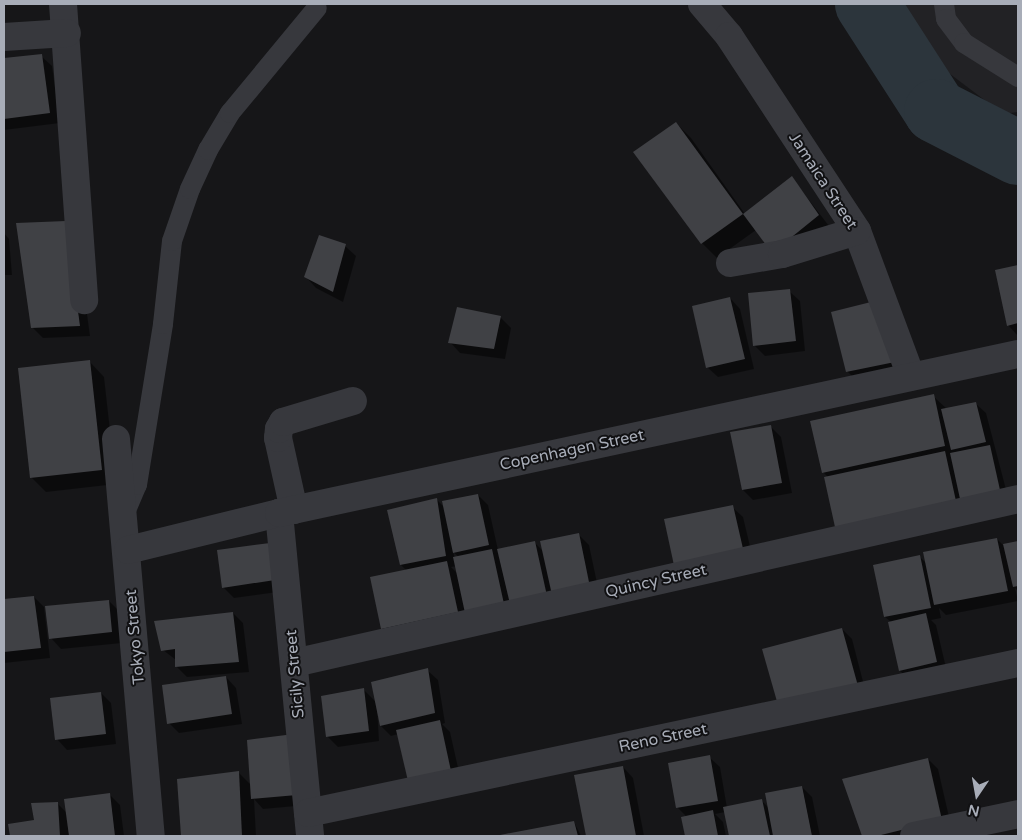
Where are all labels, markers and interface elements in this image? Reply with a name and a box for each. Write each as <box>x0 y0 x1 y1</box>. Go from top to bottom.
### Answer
street label: Jamaica Street <box>785 129 861 233</box>
street label: Copenhagen Street <box>498 425 646 475</box>
street label: Quincy Street <box>603 560 709 602</box>
street label: Tokyo Street <box>121 589 149 685</box>
street label: Sicily Street <box>282 629 308 719</box>
street label: Reno Street <box>617 719 709 757</box>
north arrow <box>952 770 1002 820</box>
text: N <box>967 801 981 820</box>

